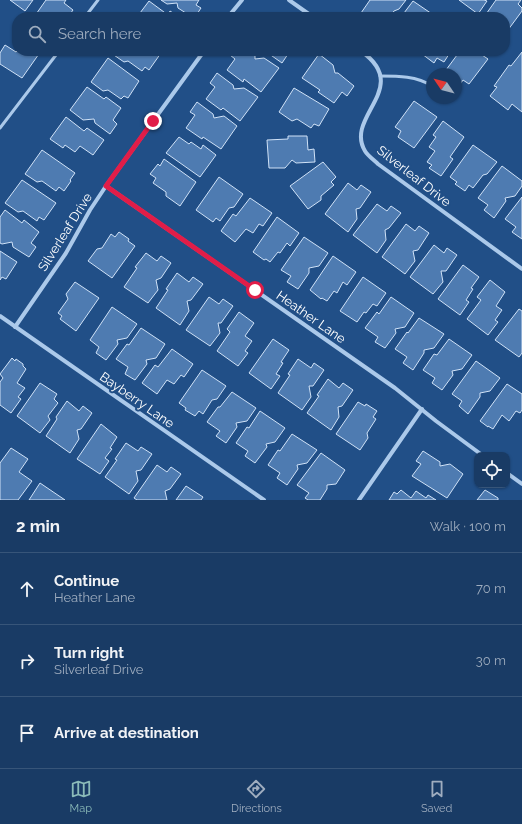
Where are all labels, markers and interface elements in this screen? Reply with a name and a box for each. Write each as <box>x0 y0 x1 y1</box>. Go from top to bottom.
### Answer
search box <box>12 12 510 56</box>
icon: search <box>26 23 48 45</box>
text: Search here <box>58 25 141 43</box>
north arrow <box>426 68 462 104</box>
route end <box>144 112 162 130</box>
street label: Silverleaf Drive <box>374 143 454 210</box>
street label: Silverleaf Drive <box>35 190 95 274</box>
route start <box>246 281 264 299</box>
street label: Heather Lane <box>273 288 349 347</box>
street label: Bayberry Lane <box>97 369 177 431</box>
map controls <box>474 452 510 488</box>
button: locate <box>474 452 510 488</box>
text: 2 min <box>16 516 60 536</box>
text: Walk · 100 m <box>430 519 506 534</box>
text: Continue <box>54 572 119 590</box>
icon: ahead <box>16 578 38 600</box>
text: 70 m <box>476 581 506 596</box>
text: Heather Lane <box>54 590 135 605</box>
text: Turn right <box>54 644 124 662</box>
icon: right <box>16 650 38 672</box>
text: 30 m <box>476 653 506 668</box>
text: Silverleaf Drive <box>54 662 143 677</box>
icon: arrive <box>16 722 38 744</box>
text: Arrive at destination <box>54 724 199 742</box>
tab: Map <box>70 778 92 815</box>
tab: Directions <box>231 778 282 815</box>
tab: Saved <box>421 778 452 815</box>

